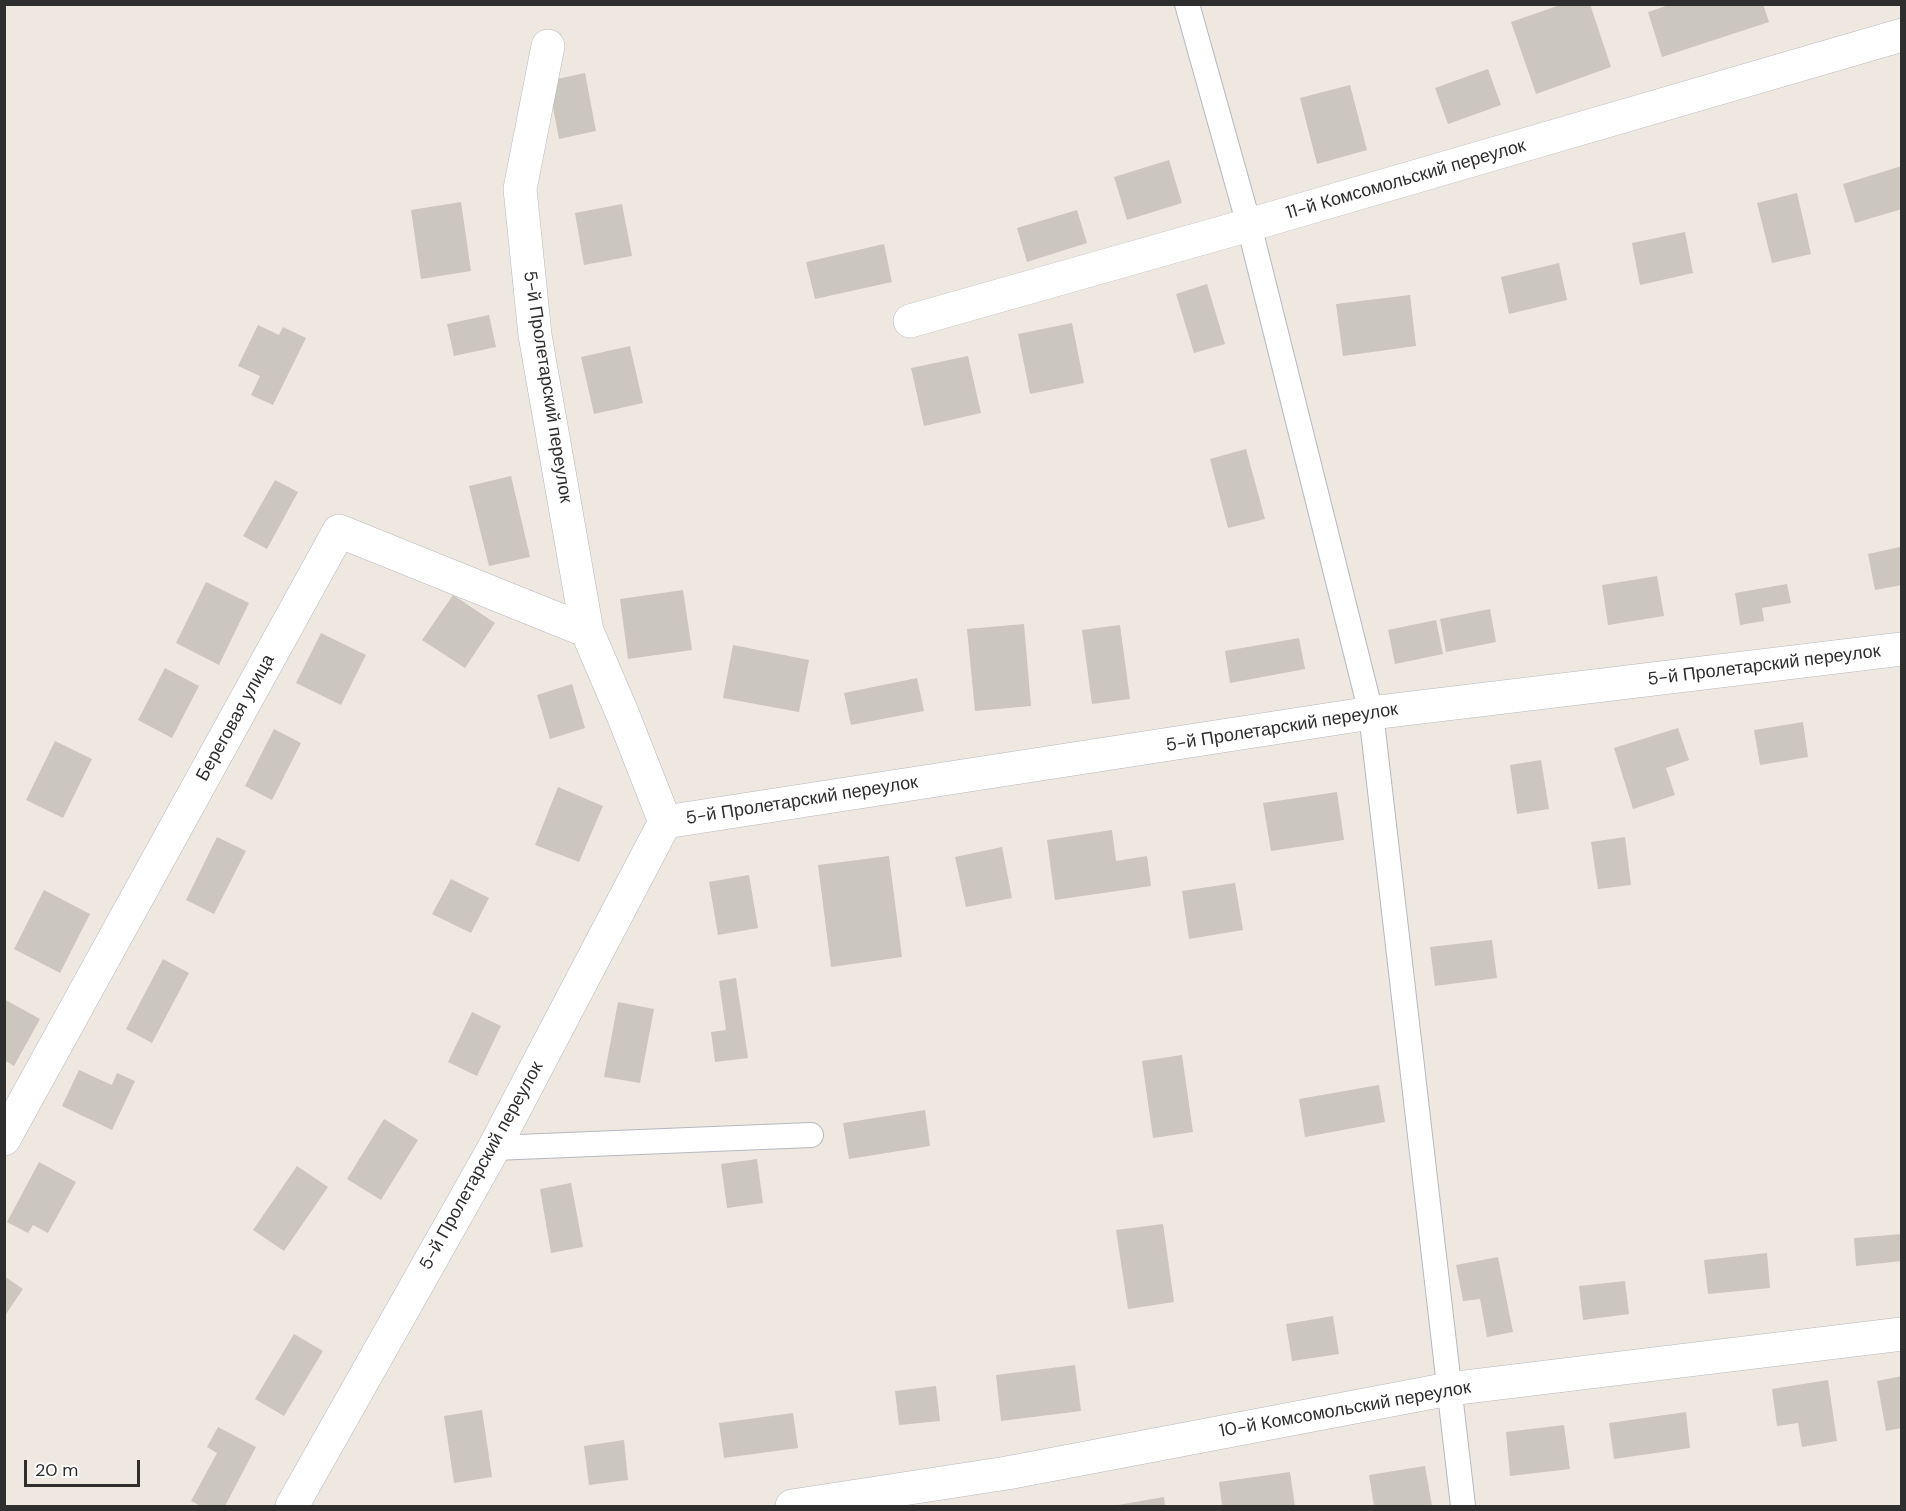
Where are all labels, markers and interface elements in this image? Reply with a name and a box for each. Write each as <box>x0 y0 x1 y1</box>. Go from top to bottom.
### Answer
street label: 11-й Комсомольский переулок <box>1284 135 1528 225</box>
street label: 5-й Пролетарский переулок <box>518 269 576 505</box>
street label: 5-й Пролетарский переулок <box>1646 641 1882 691</box>
street label: Береговая улица <box>192 651 280 785</box>
street label: 5-й Пролетарский переулок <box>1164 699 1400 757</box>
street label: 5-й Пролетарский переулок <box>684 772 920 830</box>
street label: 5-й Пролетарский переулок <box>416 1058 548 1274</box>
street label: 10-й Комсомольский переулок <box>1218 1377 1472 1443</box>
scale bar <box>27 1448 142 1486</box>
text: 20 m <box>35 1458 78 1482</box>

